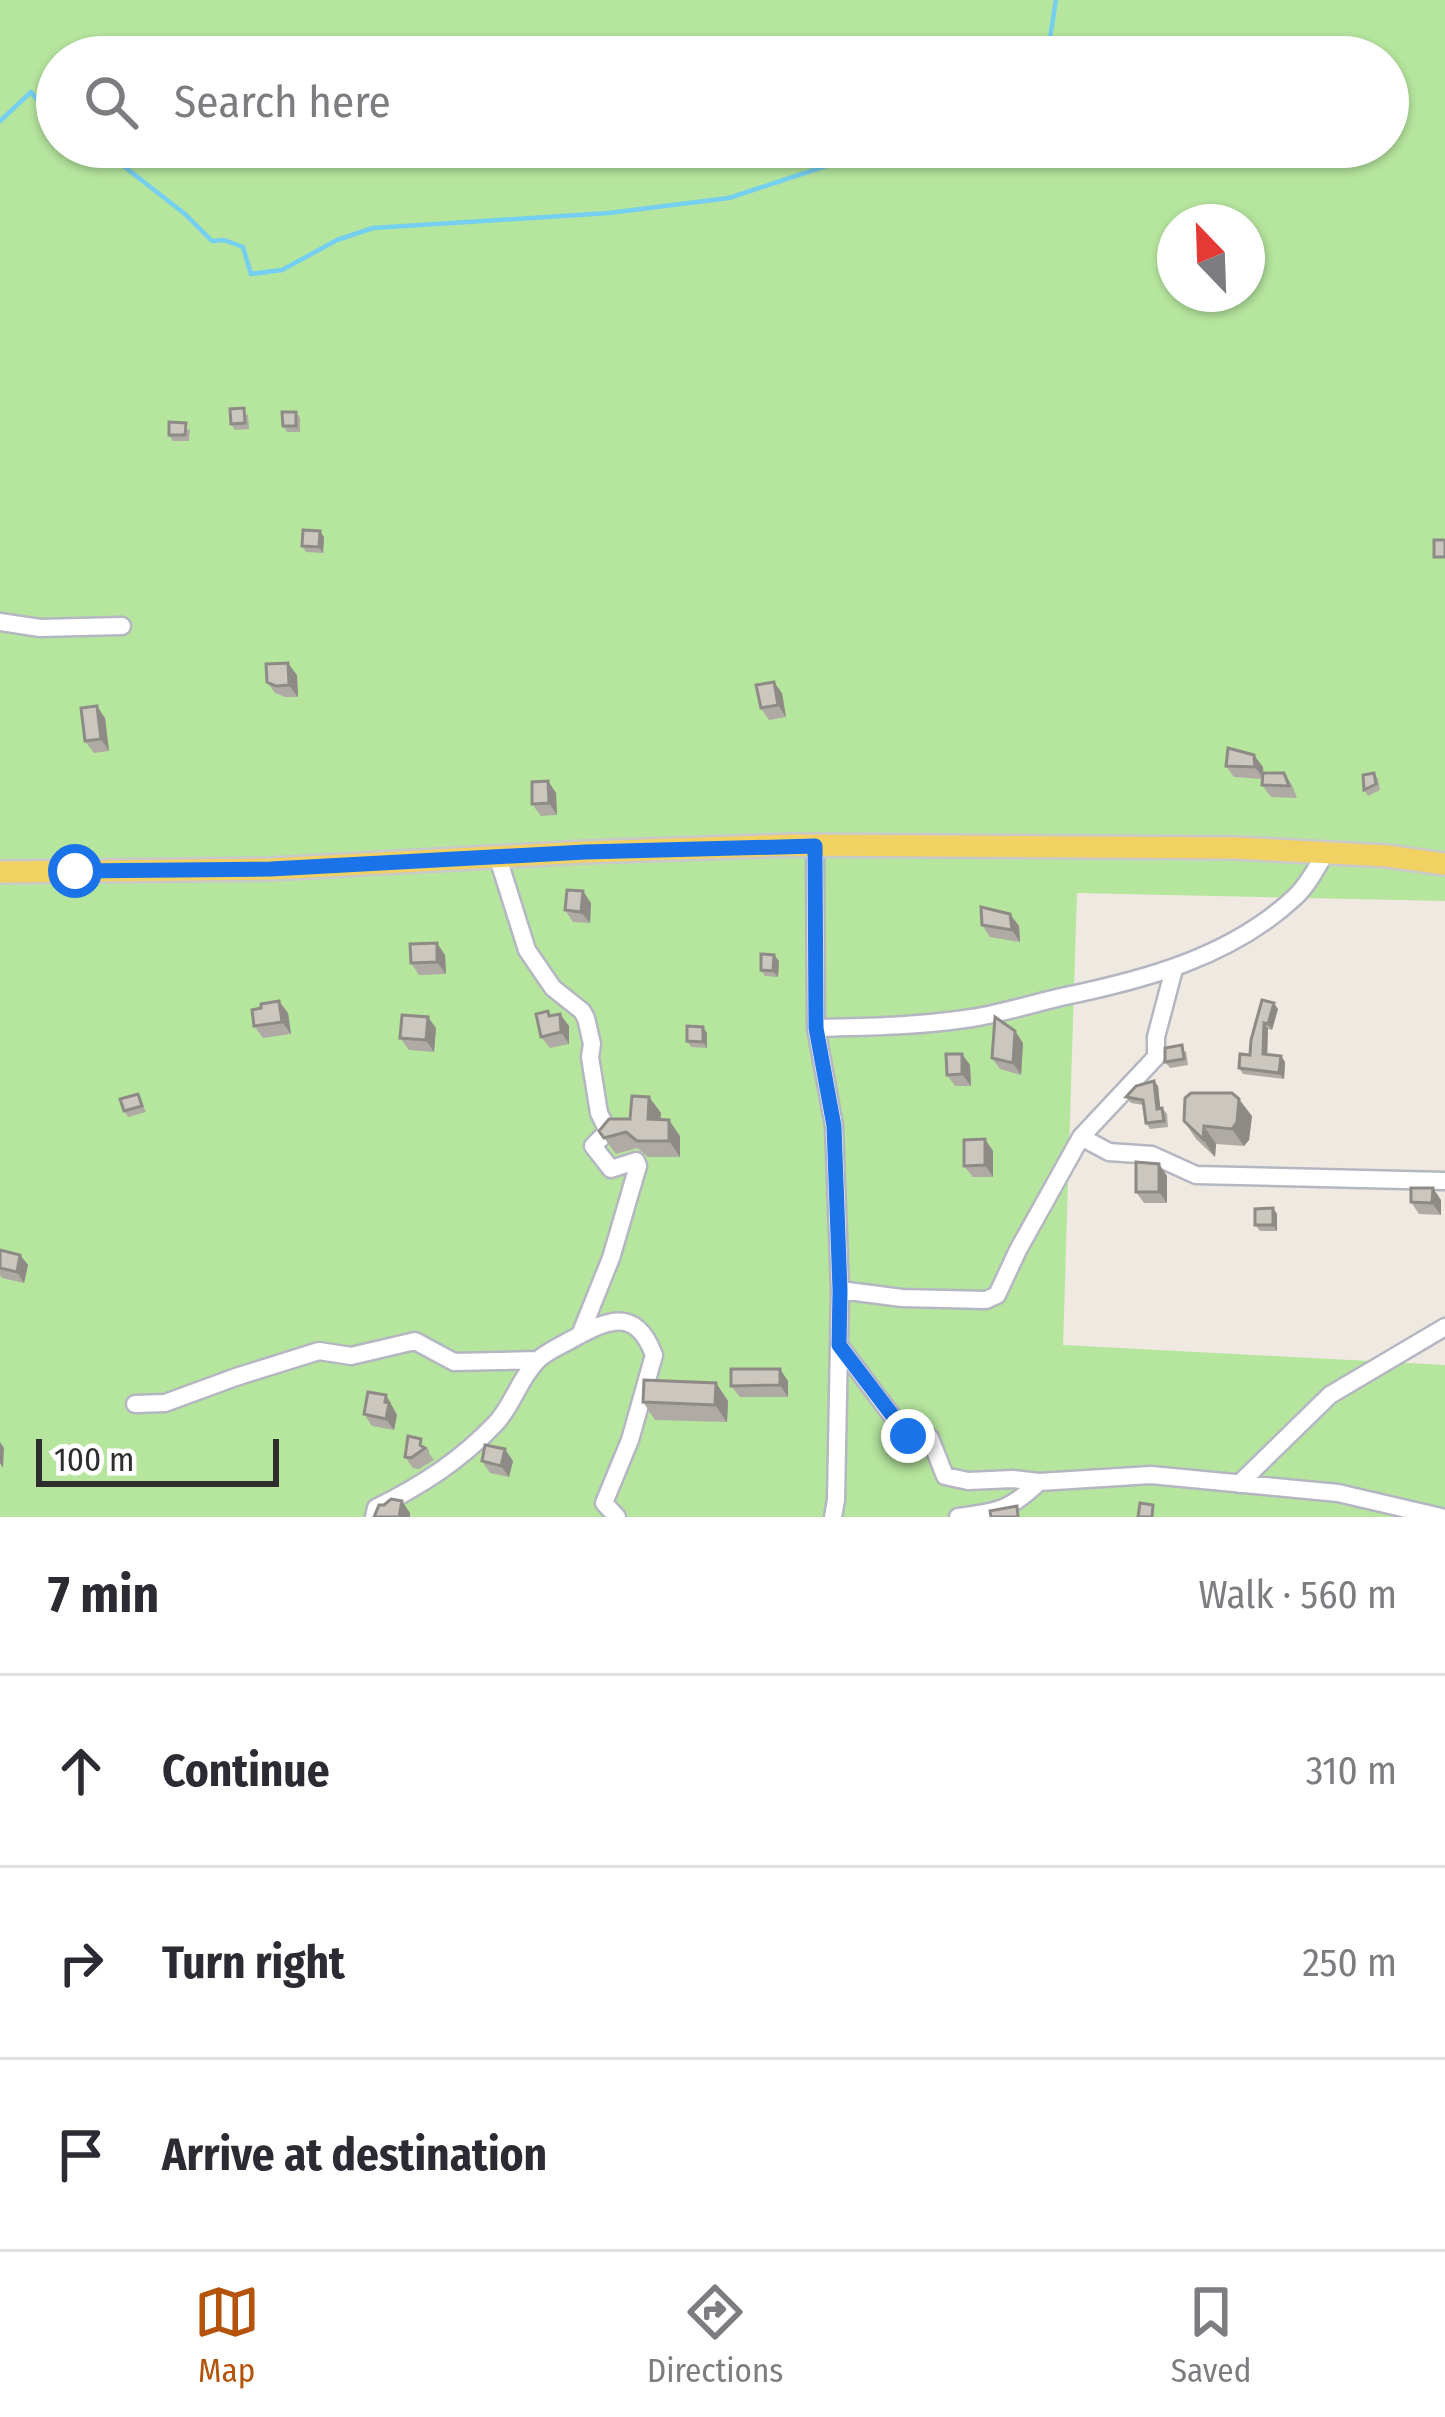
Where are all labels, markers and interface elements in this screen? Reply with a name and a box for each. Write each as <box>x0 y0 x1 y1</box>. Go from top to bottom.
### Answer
search box <box>36 36 1409 168</box>
icon: search <box>78 69 144 135</box>
text: Search here <box>174 75 391 129</box>
north arrow <box>1157 204 1265 312</box>
route start <box>48 844 102 898</box>
route end <box>881 1409 935 1463</box>
scale bar <box>36 1433 279 1486</box>
text: 100 m <box>54 1440 134 1480</box>
text: 7 min <box>48 1564 159 1626</box>
text: Walk · 560 m <box>1198 1572 1397 1618</box>
icon: ahead <box>48 1738 114 1804</box>
text: Continue <box>162 1744 330 1798</box>
text: 310 m <box>1306 1748 1397 1794</box>
icon: right <box>48 1930 114 1996</box>
text: Turn right <box>162 1936 345 1990</box>
text: 250 m <box>1302 1940 1397 1986</box>
icon: arrive <box>48 2122 114 2188</box>
text: Arrive at destination <box>162 2128 547 2182</box>
tab: Map <box>194 2279 260 2391</box>
tab: Directions <box>647 2279 783 2391</box>
tab: Saved <box>1171 2279 1251 2391</box>

